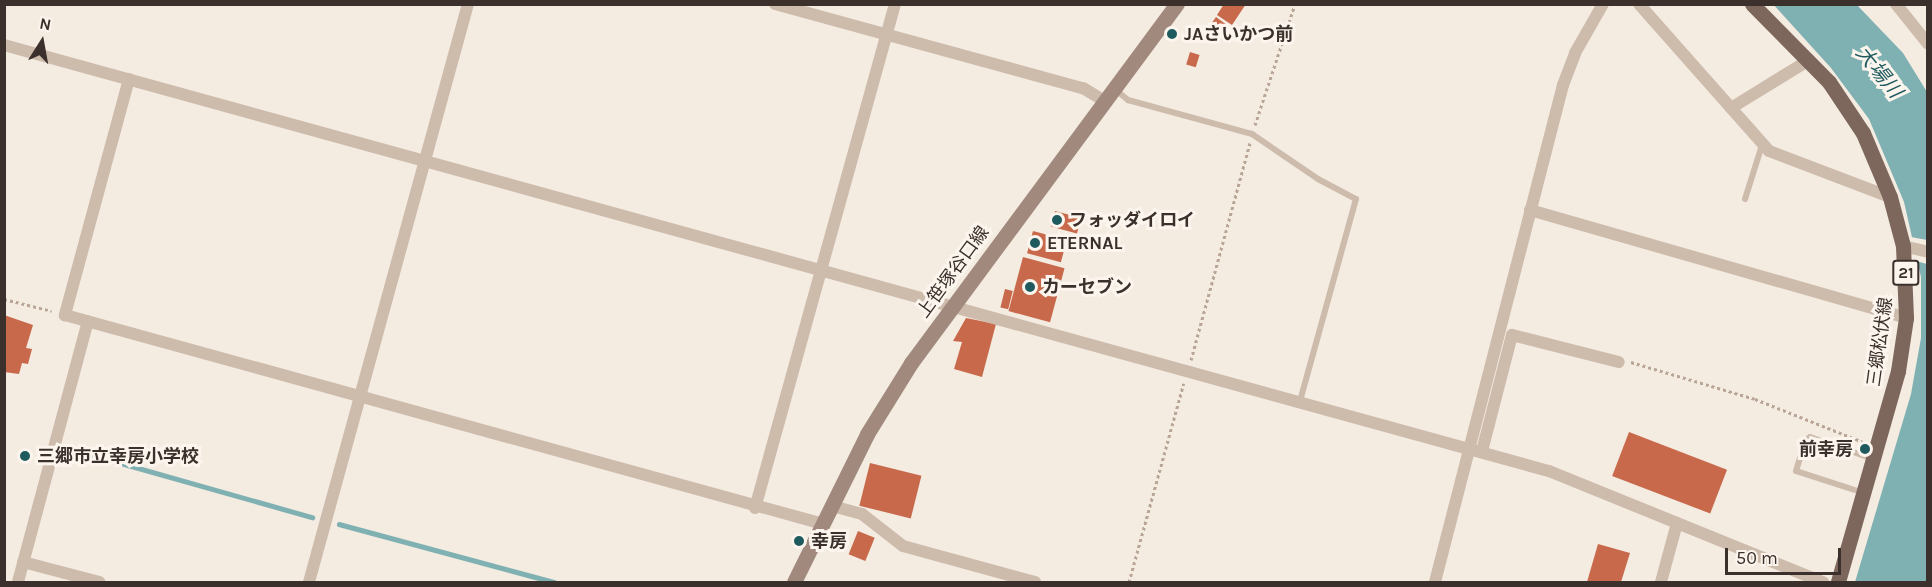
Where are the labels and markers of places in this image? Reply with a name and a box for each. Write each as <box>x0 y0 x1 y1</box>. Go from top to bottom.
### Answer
place label: JAさいかつ前 <box>1184 23 1293 45</box>
marker: JAさいかつ前 <box>1165 27 1179 41</box>
place label: フォッダイロイ <box>1069 209 1195 231</box>
marker: フォッダイロイ <box>1050 213 1064 227</box>
place label: ETERNAL <box>1047 232 1122 254</box>
marker: ETERNAL <box>1028 236 1042 250</box>
place label: カーセブン <box>1042 276 1132 298</box>
marker: カーセブン <box>1023 280 1037 294</box>
place label: 前幸房 <box>1799 438 1853 460</box>
marker: 前幸房 <box>1858 442 1872 456</box>
place label: 三郷市立幸房小学校 <box>37 445 199 467</box>
marker: 三郷市立幸房小学校 <box>18 449 32 463</box>
place label: 幸房 <box>811 530 847 552</box>
marker: 幸房 <box>792 534 806 548</box>

